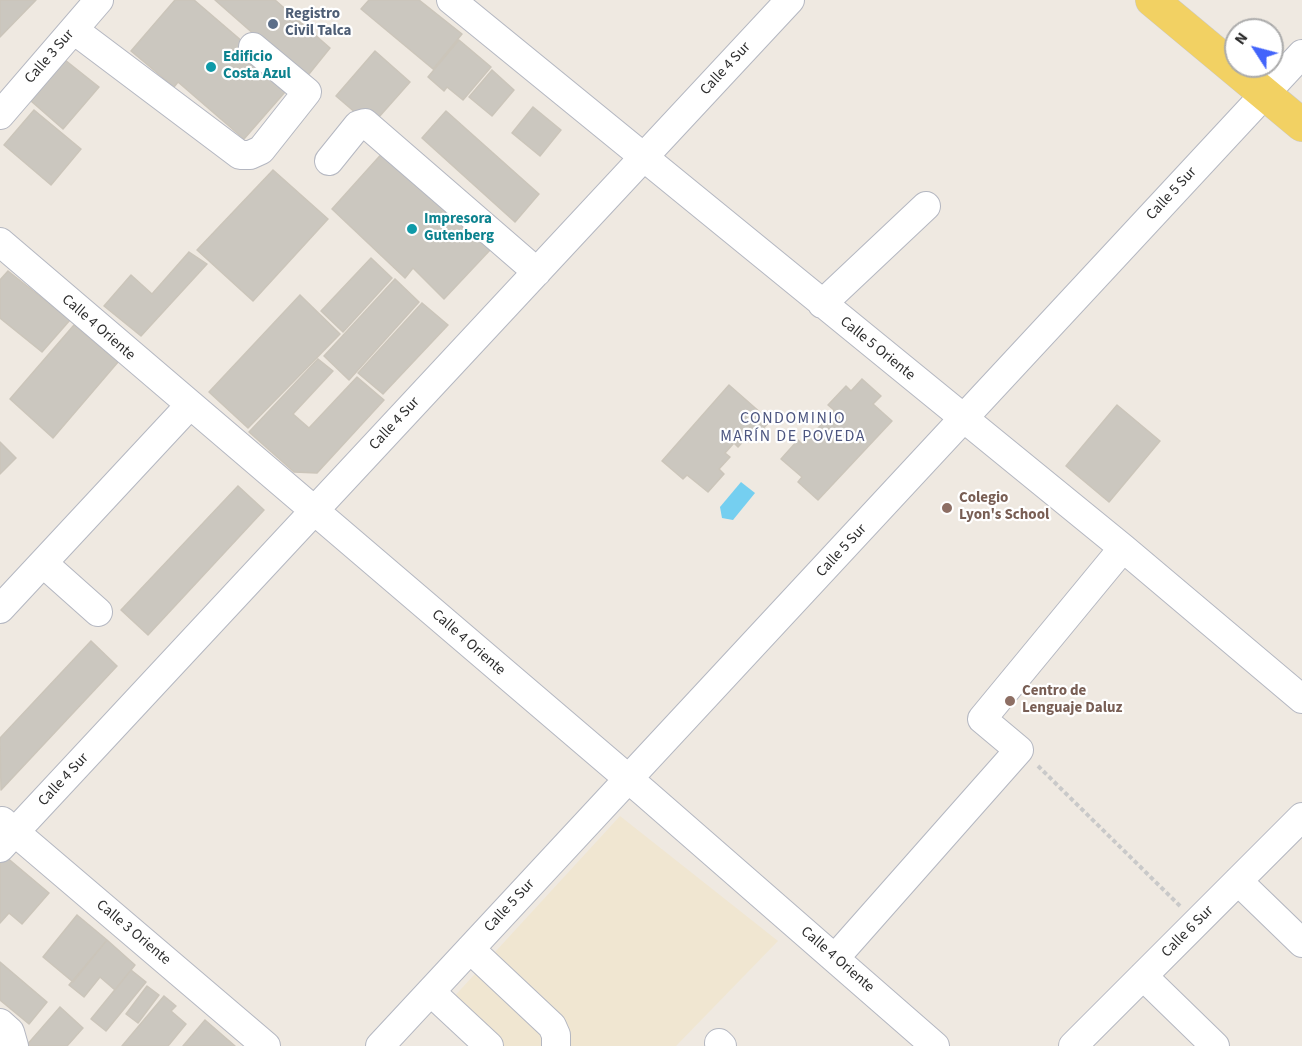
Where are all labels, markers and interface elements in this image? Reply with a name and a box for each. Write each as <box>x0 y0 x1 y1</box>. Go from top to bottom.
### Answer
place label: Registro Civil Talca <box>285 6 352 41</box>
marker: Registro Civil Talca <box>266 17 280 31</box>
north arrow <box>1224 18 1284 78</box>
street label: Calle 3 Sur <box>22 26 78 88</box>
text: N <box>1229 28 1253 49</box>
street label: Calle 4 Sur <box>697 39 755 99</box>
place label: Edificio Costa Azul <box>223 49 291 84</box>
marker: Edificio Costa Azul <box>204 60 218 74</box>
street label: Calle 5 Sur <box>1143 164 1201 224</box>
place label: Impresora Gutenberg <box>424 211 494 246</box>
marker: Impresora Gutenberg <box>405 222 419 236</box>
street label: Calle 4 Oriente <box>58 291 138 365</box>
street label: Calle 5 Oriente <box>836 313 918 385</box>
street label: Calle 4 Sur <box>366 394 424 454</box>
district label: CONDOMINIO MARÍN DE POVEDA <box>720 409 866 447</box>
place label: Colegio Lyon's School <box>959 490 1049 525</box>
marker: Colegio Lyon's School <box>940 501 954 515</box>
street label: Calle 5 Sur <box>813 521 871 581</box>
street label: Calle 4 Oriente <box>428 606 508 680</box>
place label: Centro de Lenguaje Daluz <box>1022 683 1122 718</box>
marker: Centro de Lenguaje Daluz <box>1003 694 1017 708</box>
street label: Calle 4 Sur <box>35 750 93 810</box>
street label: Calle 5 Sur <box>481 876 539 936</box>
street label: Calle 3 Oriente <box>92 897 174 969</box>
street label: Calle 6 Sur <box>1158 902 1218 962</box>
street label: Calle 4 Oriente <box>797 923 877 997</box>

